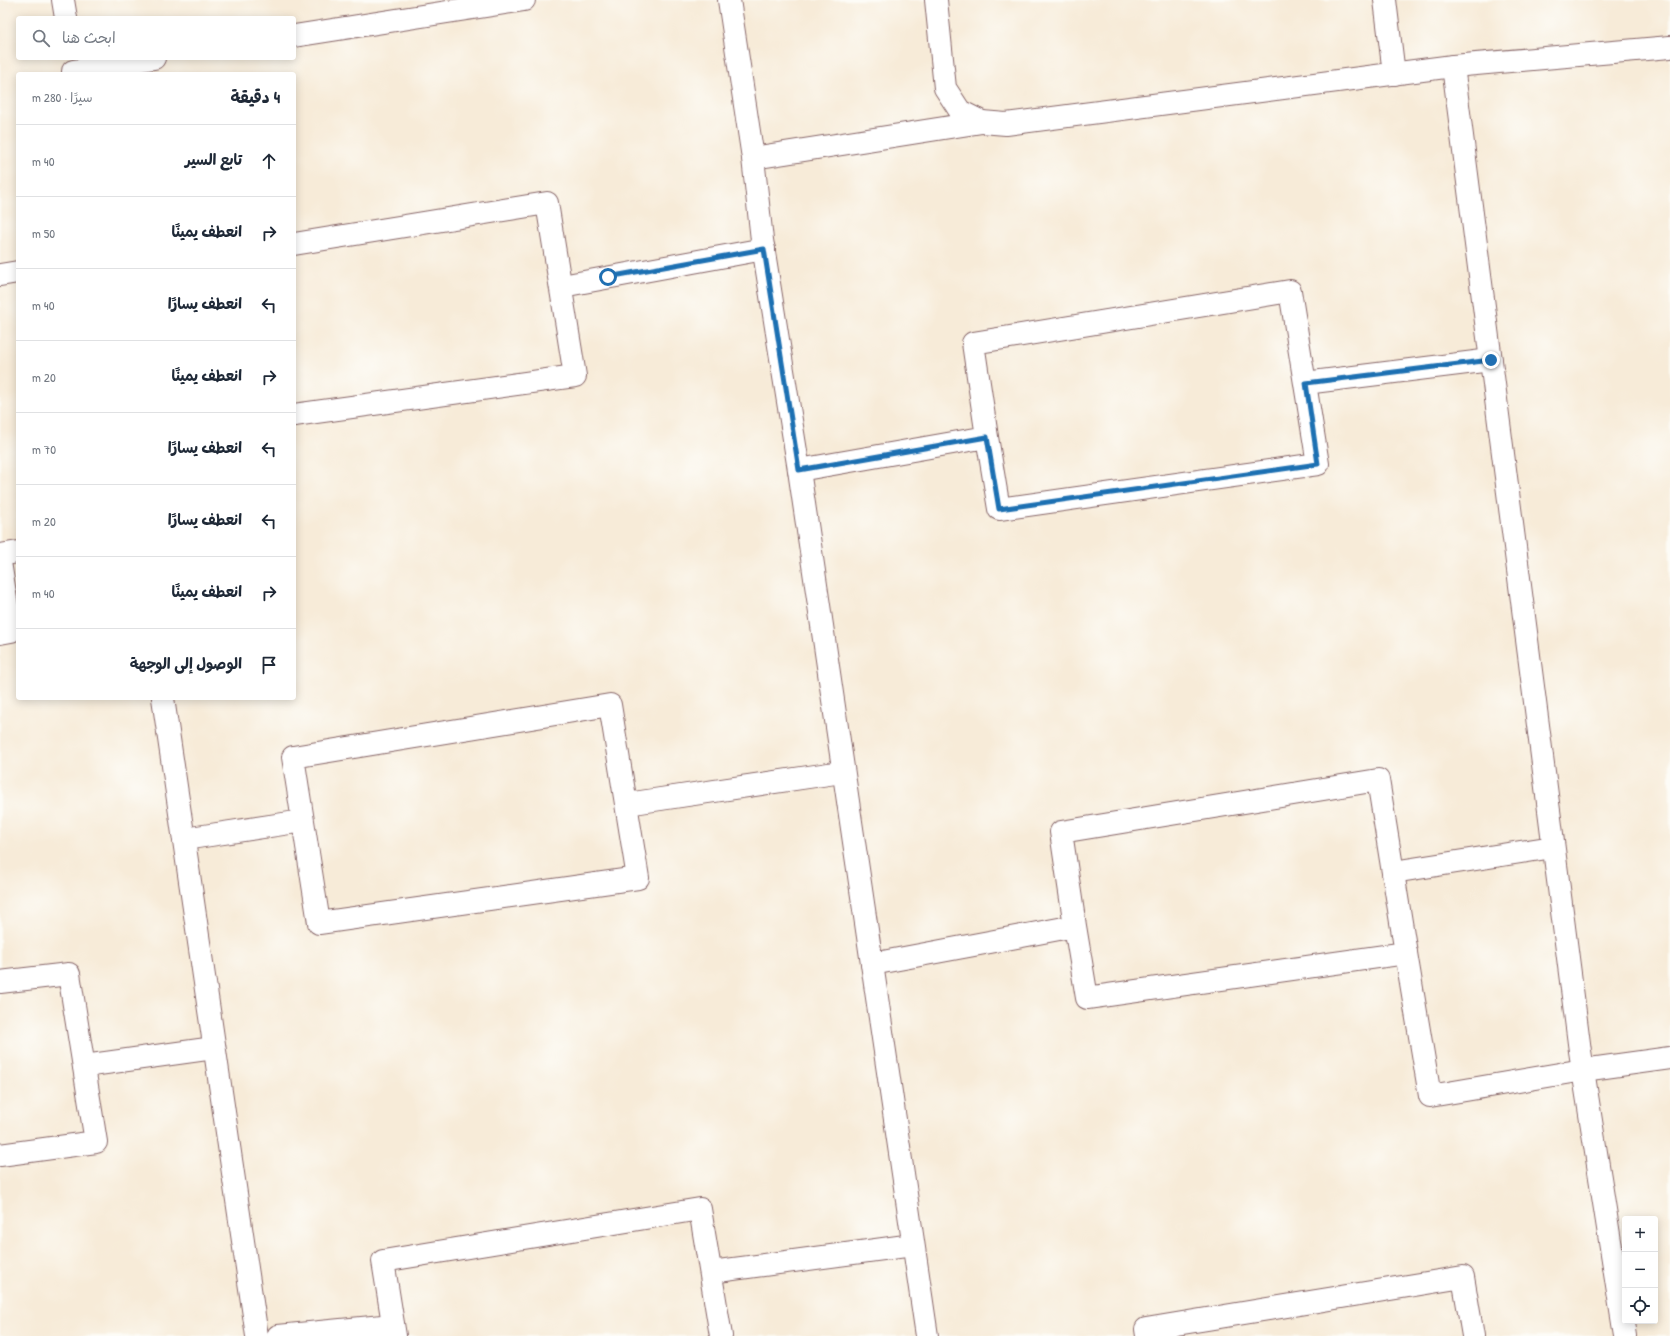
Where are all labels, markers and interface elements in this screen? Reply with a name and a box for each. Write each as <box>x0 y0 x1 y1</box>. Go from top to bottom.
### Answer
search box <box>16 16 296 60</box>
icon: search <box>30 27 52 49</box>
text: ابحث هنا <box>62 27 116 48</box>
text: 4 دقيقة <box>230 85 280 108</box>
text: سيرًا · 280 m <box>32 88 93 106</box>
text: تابع السير <box>185 149 242 170</box>
icon: ahead <box>258 150 280 172</box>
text: 40 m <box>32 152 55 170</box>
text: انعطف يمينًا <box>172 221 242 242</box>
icon: right <box>258 222 280 244</box>
text: 50 m <box>32 224 55 242</box>
route start <box>599 268 617 286</box>
text: انعطف يسارًا <box>168 293 242 314</box>
icon: left <box>258 294 280 316</box>
text: 40 m <box>32 296 55 314</box>
route end <box>1482 351 1500 369</box>
text: انعطف يمينًا <box>172 365 242 386</box>
icon: right <box>258 366 280 388</box>
text: 20 m <box>32 368 56 386</box>
text: انعطف يسارًا <box>168 437 242 458</box>
icon: left <box>258 438 280 460</box>
text: 70 m <box>32 440 56 458</box>
text: انعطف يسارًا <box>168 509 242 530</box>
icon: left <box>258 510 280 532</box>
text: 20 m <box>32 512 56 530</box>
text: انعطف يمينًا <box>172 581 242 602</box>
icon: right <box>258 582 280 604</box>
text: 40 m <box>32 584 55 602</box>
text: الوصول إلى الوجهة <box>130 653 242 674</box>
icon: arrive <box>258 654 280 676</box>
map controls <box>1622 1216 1658 1324</box>
button: + <box>1622 1216 1658 1252</box>
button: − <box>1622 1252 1658 1288</box>
button: locate <box>1622 1288 1658 1324</box>

